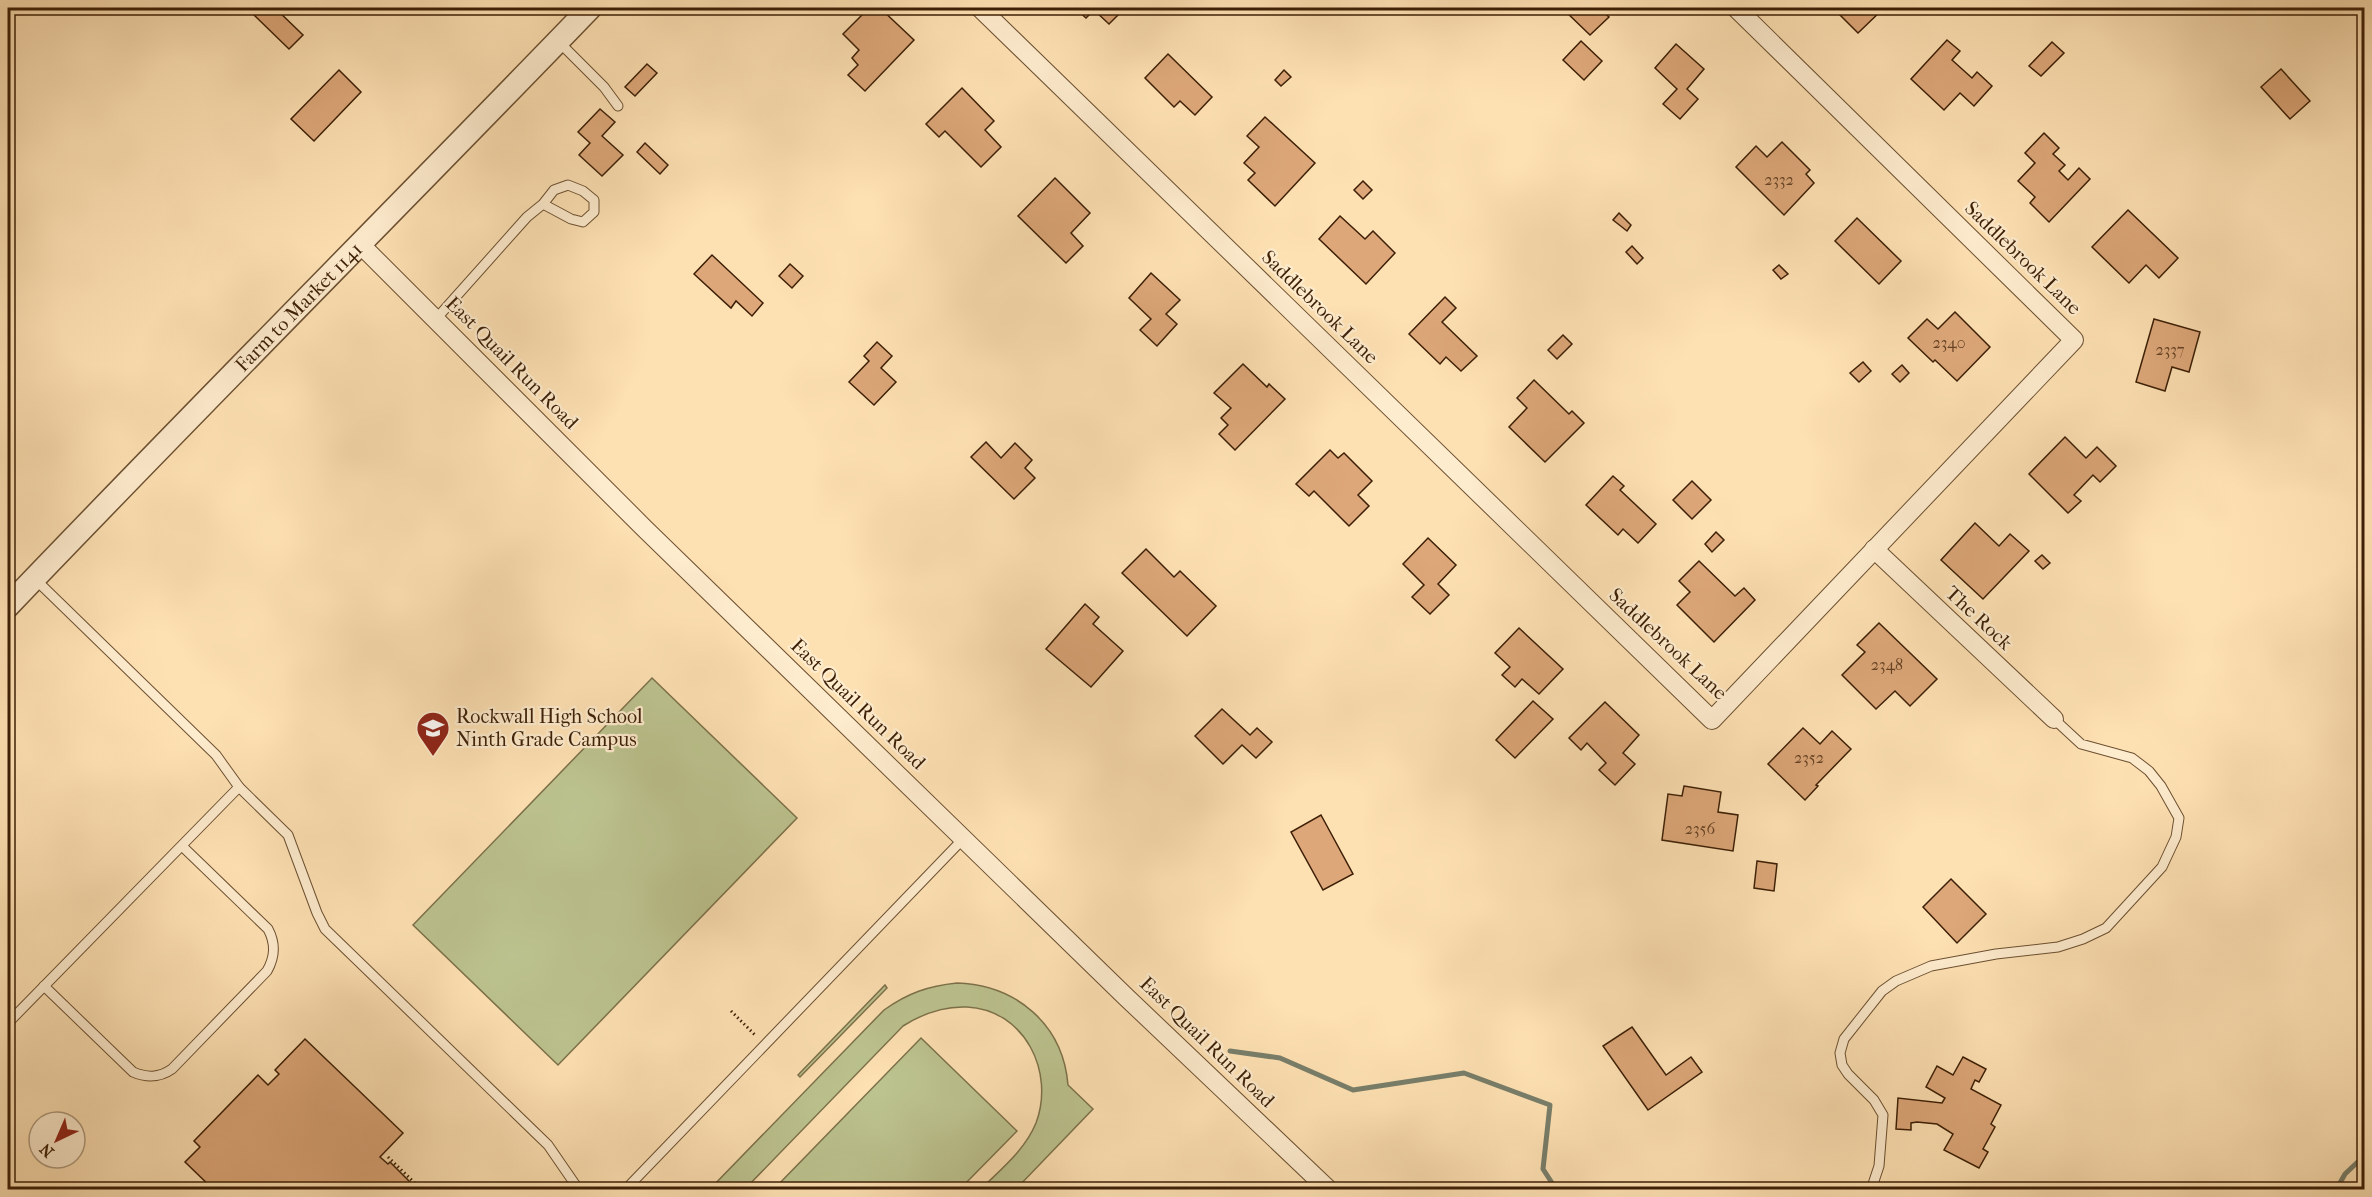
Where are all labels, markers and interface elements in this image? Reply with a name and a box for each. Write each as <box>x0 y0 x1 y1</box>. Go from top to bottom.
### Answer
house number: 2332 <box>1764 170 1794 189</box>
street label: Saddlebrook Lane <box>1960 197 2086 319</box>
street label: Farm to Market 1141 <box>230 238 367 376</box>
street label: Saddlebrook Lane <box>1257 246 1383 368</box>
street label: East Quail Run Road <box>441 292 584 435</box>
house number: 2340 <box>1932 333 1966 352</box>
house number: 2337 <box>2155 340 2185 359</box>
street label: The Rock <box>1941 581 2018 655</box>
street label: Saddlebrook Lane <box>1604 583 1732 705</box>
street label: East Quail Run Road <box>786 634 931 775</box>
house number: 2348 <box>1871 655 1903 674</box>
place label: Rockwall High School Ninth Grade Campus <box>456 705 643 751</box>
school or university icon: Rockwall High School Ninth Grade Campus <box>415 710 451 757</box>
house number: 2352 <box>1794 748 1824 767</box>
house number: 2356 <box>1685 819 1716 838</box>
street label: East Quail Run Road <box>1135 972 1280 1113</box>
north arrow <box>27 1110 87 1170</box>
text: N <box>35 1139 58 1161</box>

